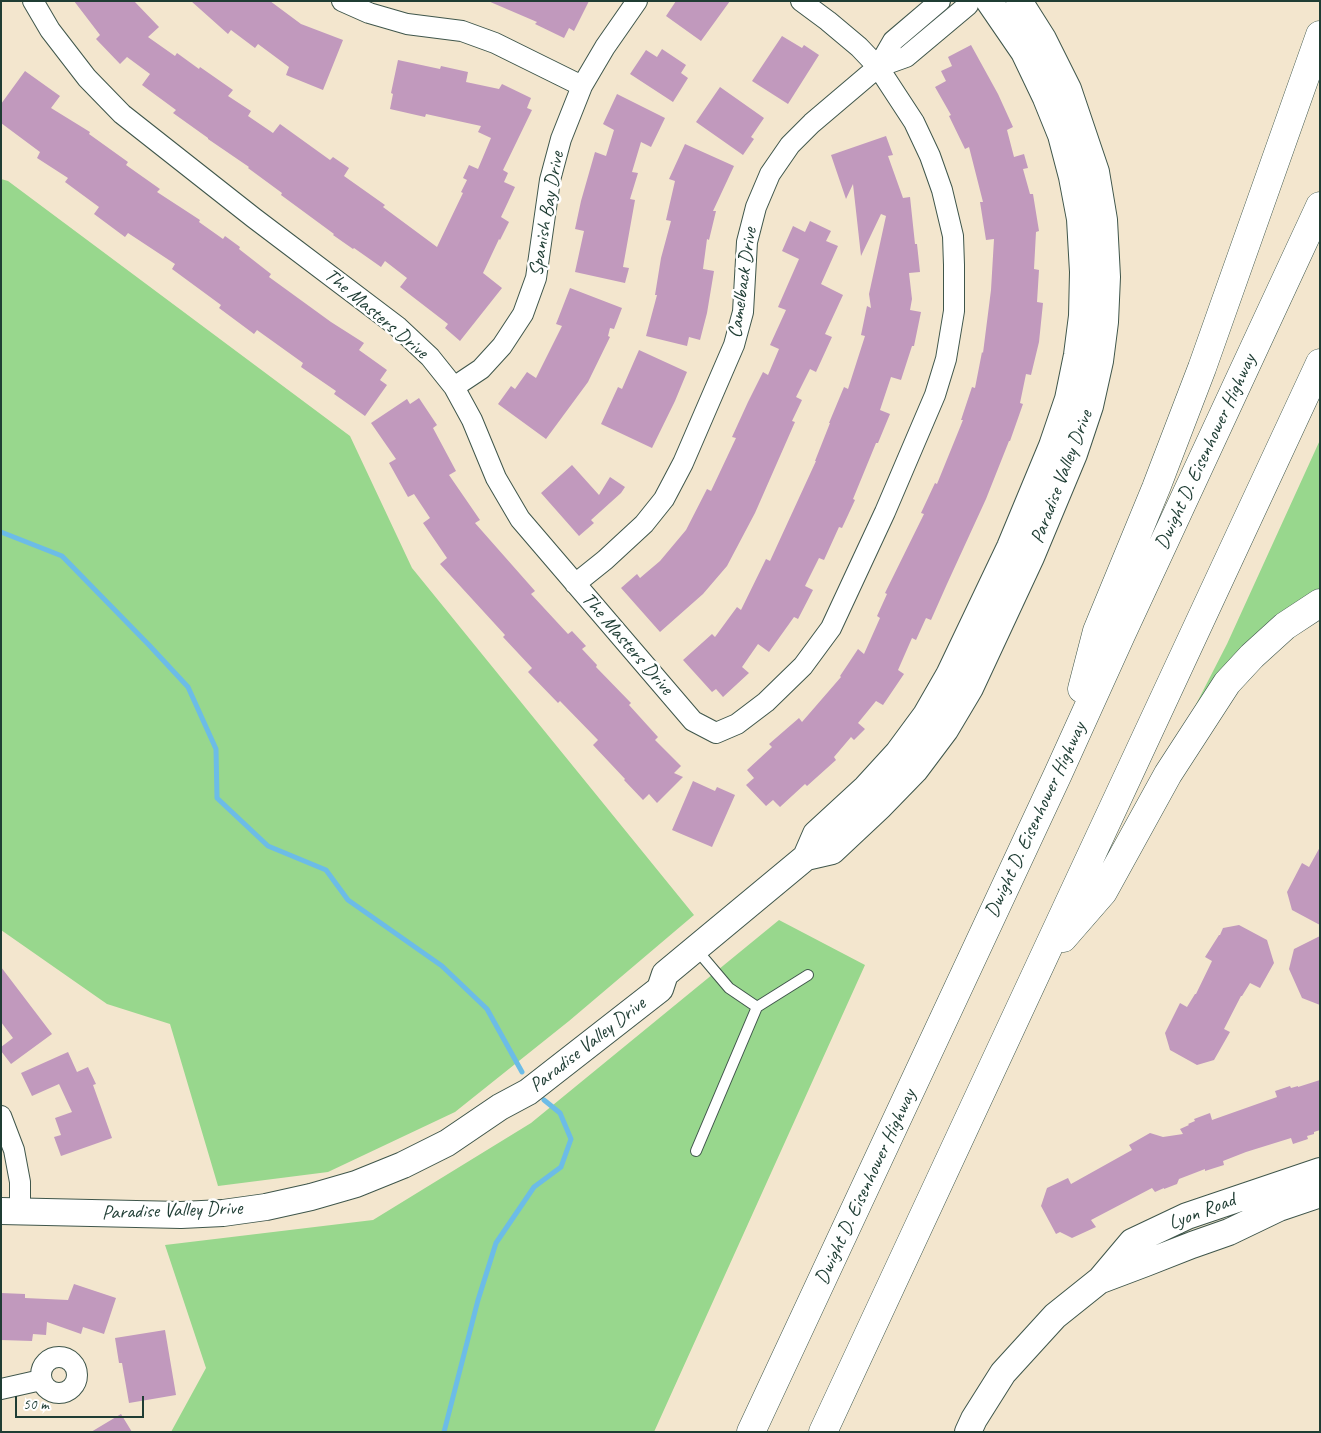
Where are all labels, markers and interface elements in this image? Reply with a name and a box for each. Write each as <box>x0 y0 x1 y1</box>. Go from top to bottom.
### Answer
street label: Spanish Bay Drive <box>524 150 570 278</box>
street label: Camelback Drive <box>723 226 763 340</box>
street label: The Masters Drive <box>319 264 433 364</box>
street label: Dwight D. Eisenhower Highway <box>1150 351 1262 553</box>
street label: Paradise Valley Drive <box>1026 407 1098 547</box>
street label: The Masters Drive <box>576 588 678 700</box>
street label: Dwight D. Eisenhower Highway <box>980 719 1092 921</box>
street label: Paradise Valley Drive <box>525 992 651 1098</box>
street label: Dwight D. Eisenhower Highway <box>810 1086 922 1288</box>
street label: Lyon Road <box>1165 1188 1239 1236</box>
street label: Paradise Valley Drive <box>101 1197 243 1225</box>
scale bar <box>18 1386 146 1418</box>
text: 50 m <box>23 1395 49 1414</box>

